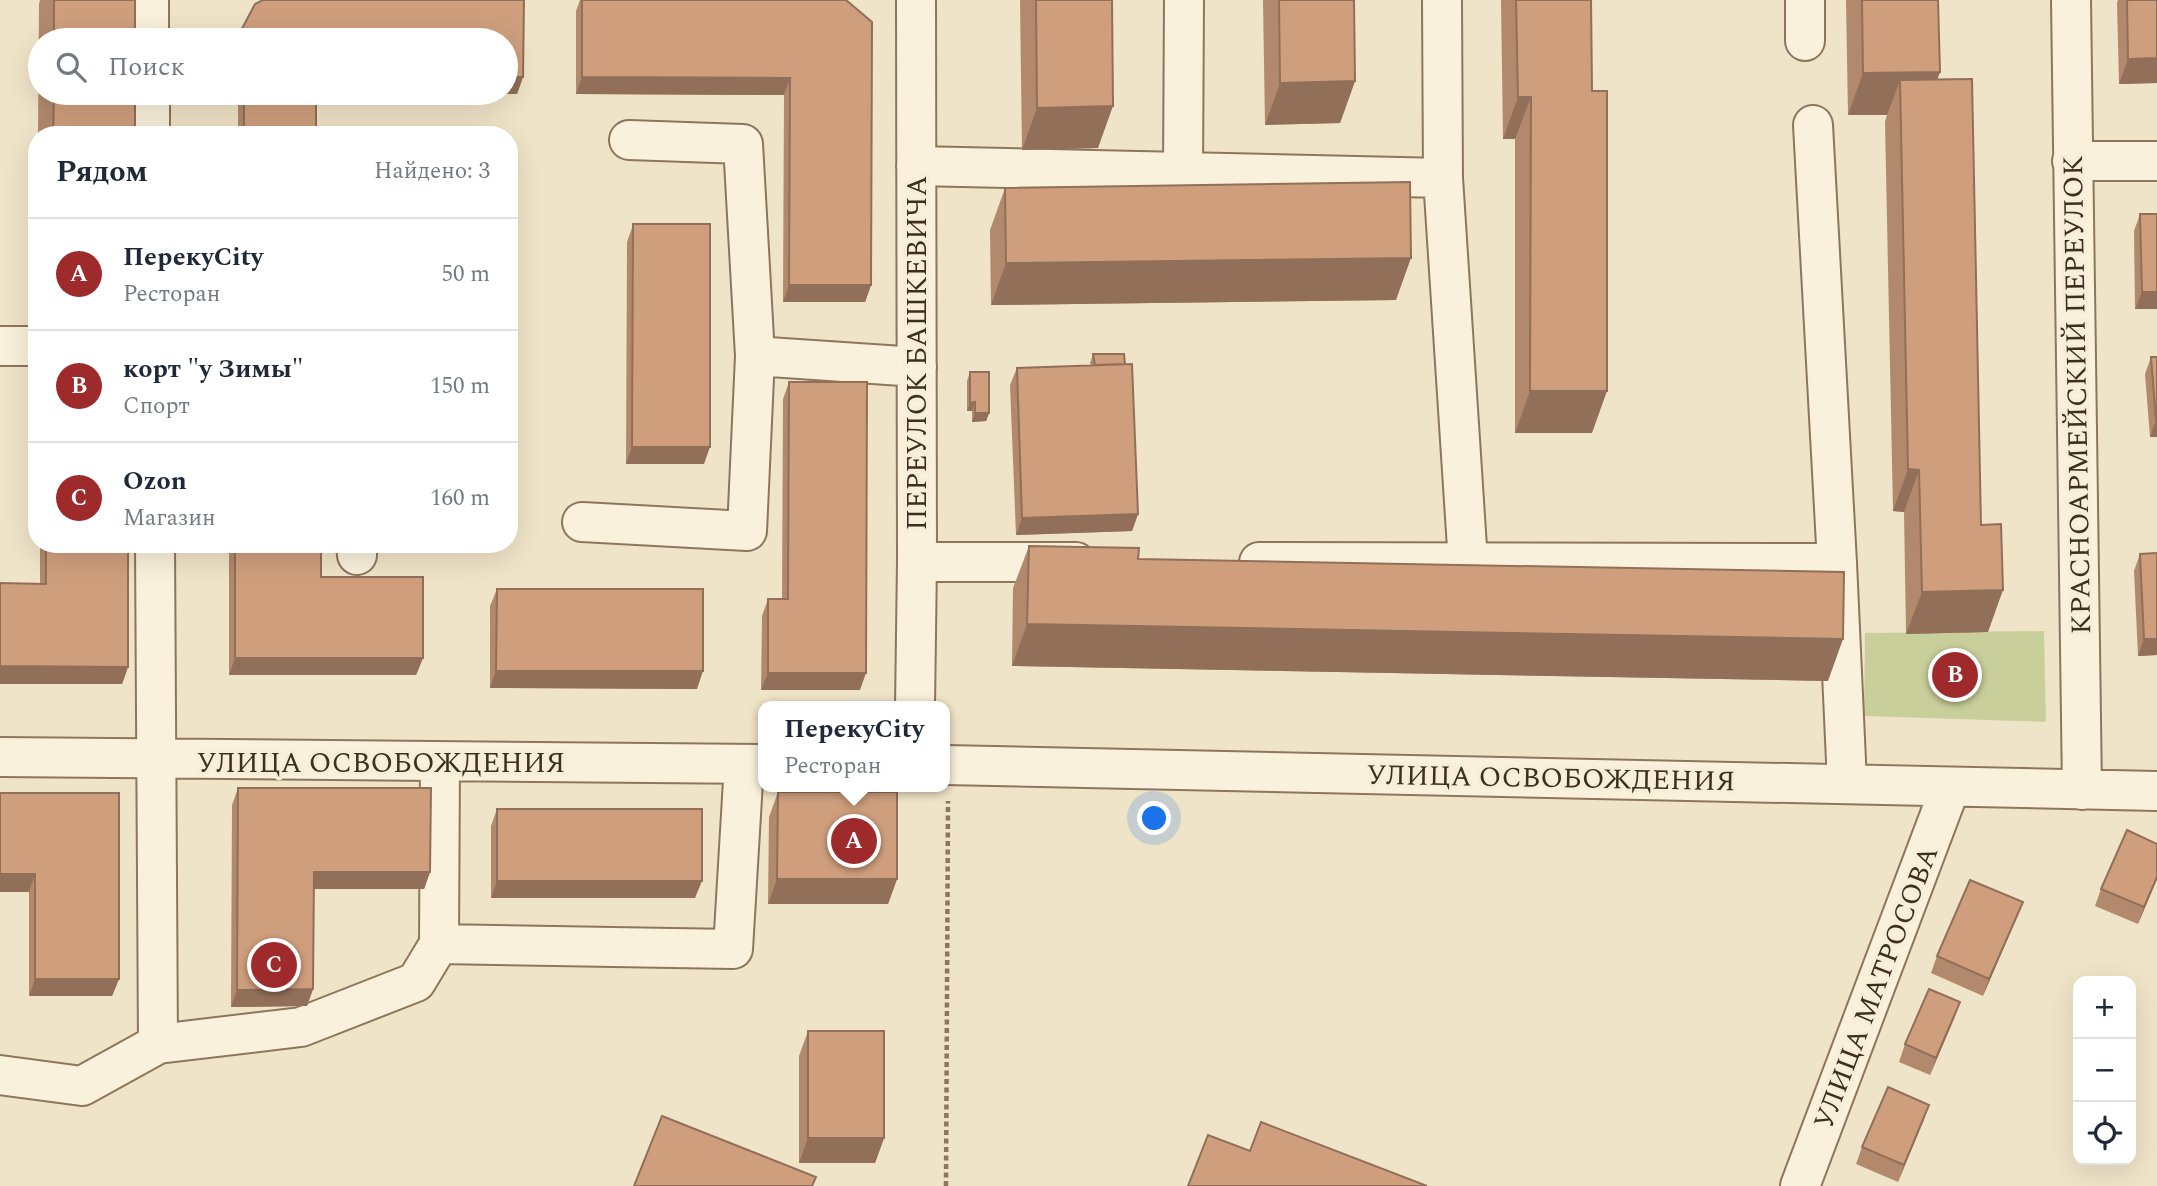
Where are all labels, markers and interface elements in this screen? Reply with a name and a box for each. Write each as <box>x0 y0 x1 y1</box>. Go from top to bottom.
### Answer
search box <box>28 28 518 105</box>
text: Поиск <box>108 47 185 87</box>
icon: search <box>52 48 90 86</box>
text: Рядом <box>56 149 148 195</box>
text: Найдено: 3 <box>374 154 490 189</box>
street label: КРАСНОАРМЕЙСКИЙ ПЕРЕУЛОК <box>2052 155 2103 635</box>
street label: ПЕРЕУЛОК БАШКЕВИЧА <box>896 175 939 531</box>
text: ПерекуCity <box>123 237 263 277</box>
text: A <box>70 257 88 292</box>
text: 50 m <box>441 257 490 292</box>
text: Ресторан <box>123 277 220 312</box>
text: корт "у Зимы" <box>123 349 304 389</box>
text: B <box>71 369 87 404</box>
text: 150 m <box>430 369 490 404</box>
text: Спорт <box>123 389 190 424</box>
text: Ozon <box>123 461 187 501</box>
text: C <box>71 481 87 516</box>
text: 160 m <box>430 481 490 516</box>
text: Магазин <box>123 501 216 536</box>
pin: B <box>1932 649 1978 701</box>
popup <box>758 701 950 792</box>
text: ПерекуCity <box>784 709 924 749</box>
street label: УЛИЦА ОСВОБОЖДЕНИЯ <box>197 742 565 785</box>
text: Ресторан <box>784 749 881 784</box>
street label: УЛИЦА ОСВОБОЖДЕНИЯ <box>1366 754 1736 803</box>
your location <box>1137 801 1171 835</box>
pin: A <box>831 815 877 867</box>
street label: УЛИЦА МАТРОСОВА <box>1803 840 1950 1135</box>
pin: C <box>251 939 297 991</box>
map controls <box>2073 976 2136 1165</box>
button: + <box>2073 976 2136 1039</box>
button: − <box>2073 1039 2136 1102</box>
button: locate <box>2073 1102 2136 1165</box>

